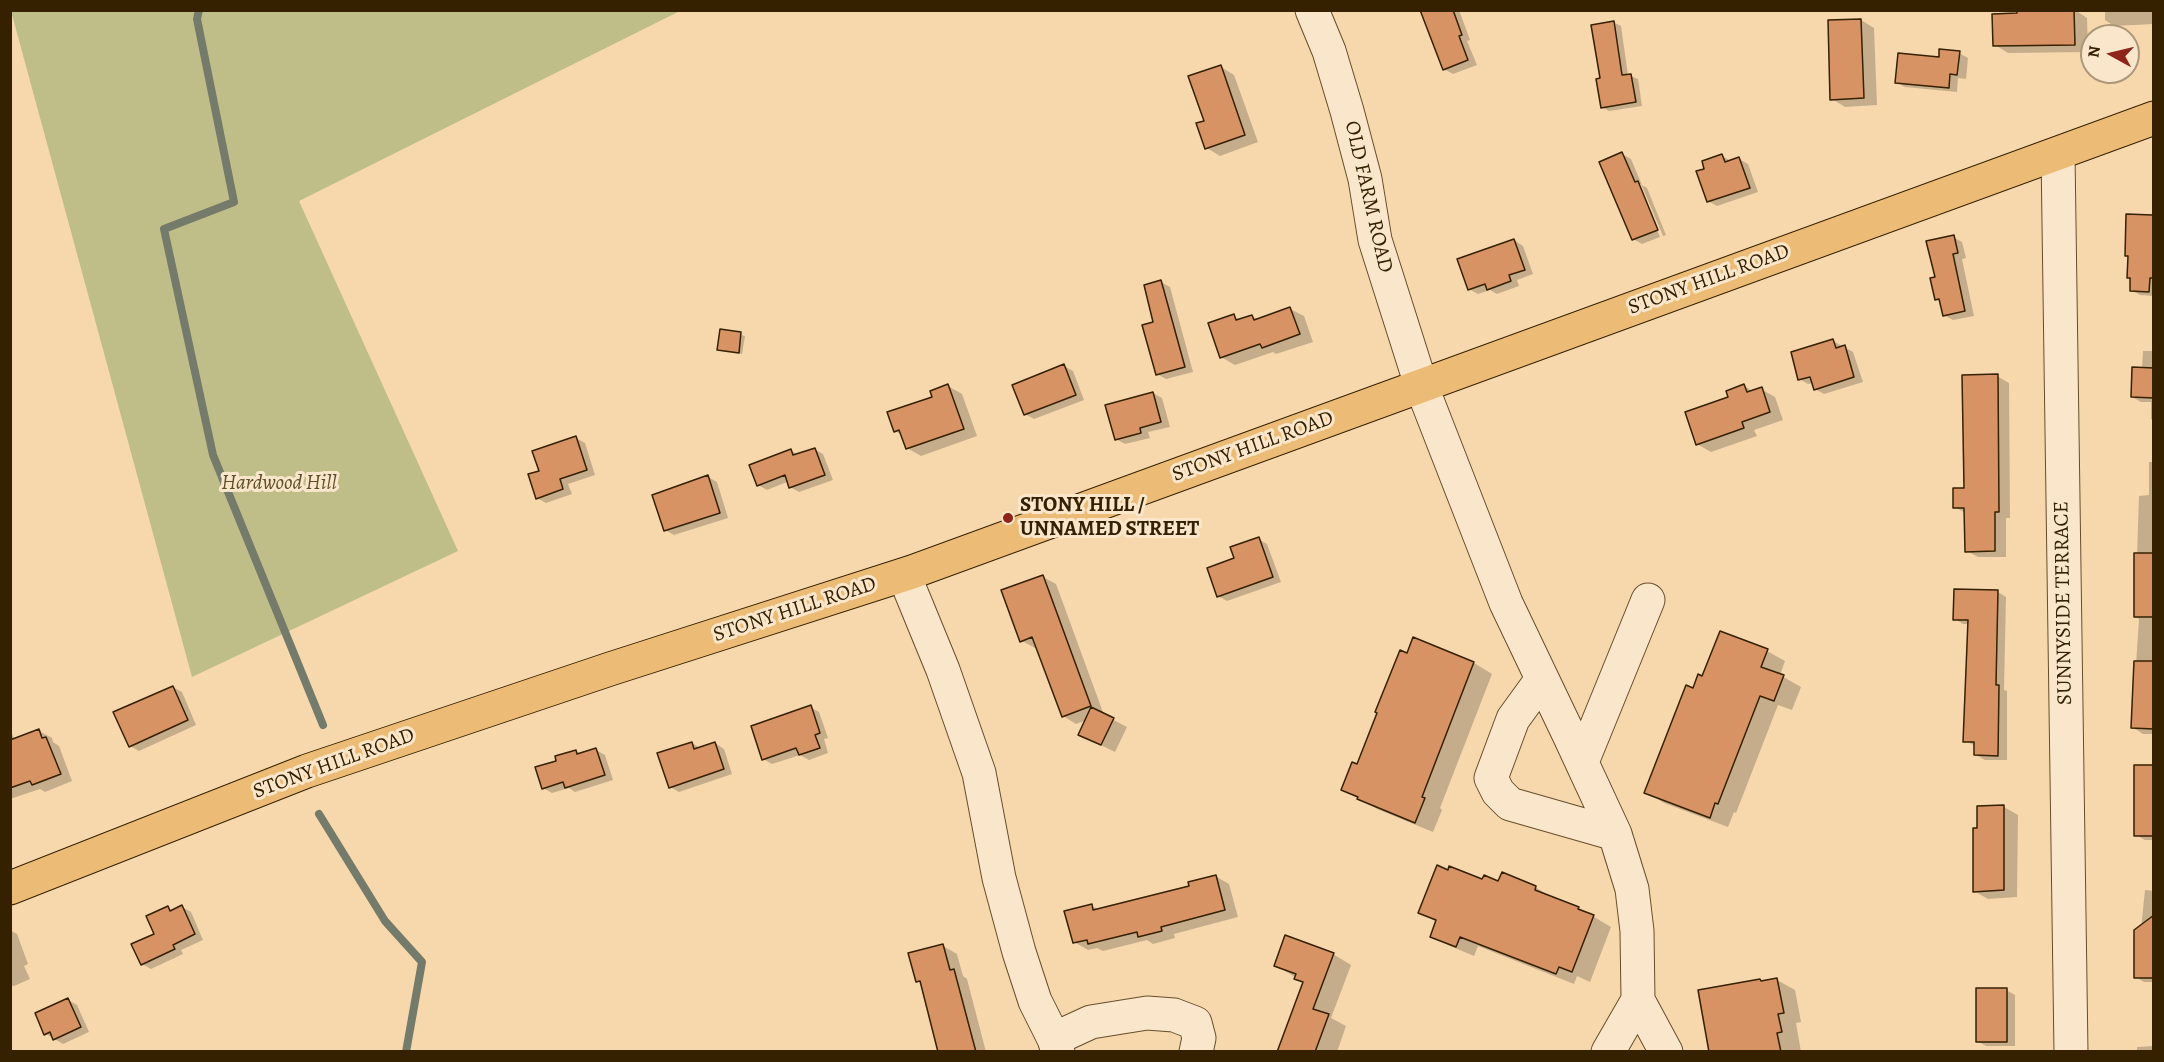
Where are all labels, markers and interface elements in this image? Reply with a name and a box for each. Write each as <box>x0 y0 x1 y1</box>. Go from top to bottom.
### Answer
north arrow <box>2080 24 2140 84</box>
text: N <box>2082 44 2106 59</box>
street label: OLD FARM ROAD <box>1338 119 1398 275</box>
street label: STONY HILL ROAD <box>1625 239 1793 321</box>
street label: STONY HILL ROAD <box>1169 406 1337 488</box>
park label: Hardwood Hill <box>221 471 337 497</box>
place label: STONY HILL / UNNAMED STREET <box>1020 493 1199 543</box>
street label: SUNNYSIDE TERRACE <box>2050 501 2078 705</box>
marker: STONY HILL / UNNAMED STREET <box>1001 511 1015 525</box>
street label: STONY HILL ROAD <box>710 572 880 648</box>
street label: STONY HILL ROAD <box>250 723 418 805</box>

